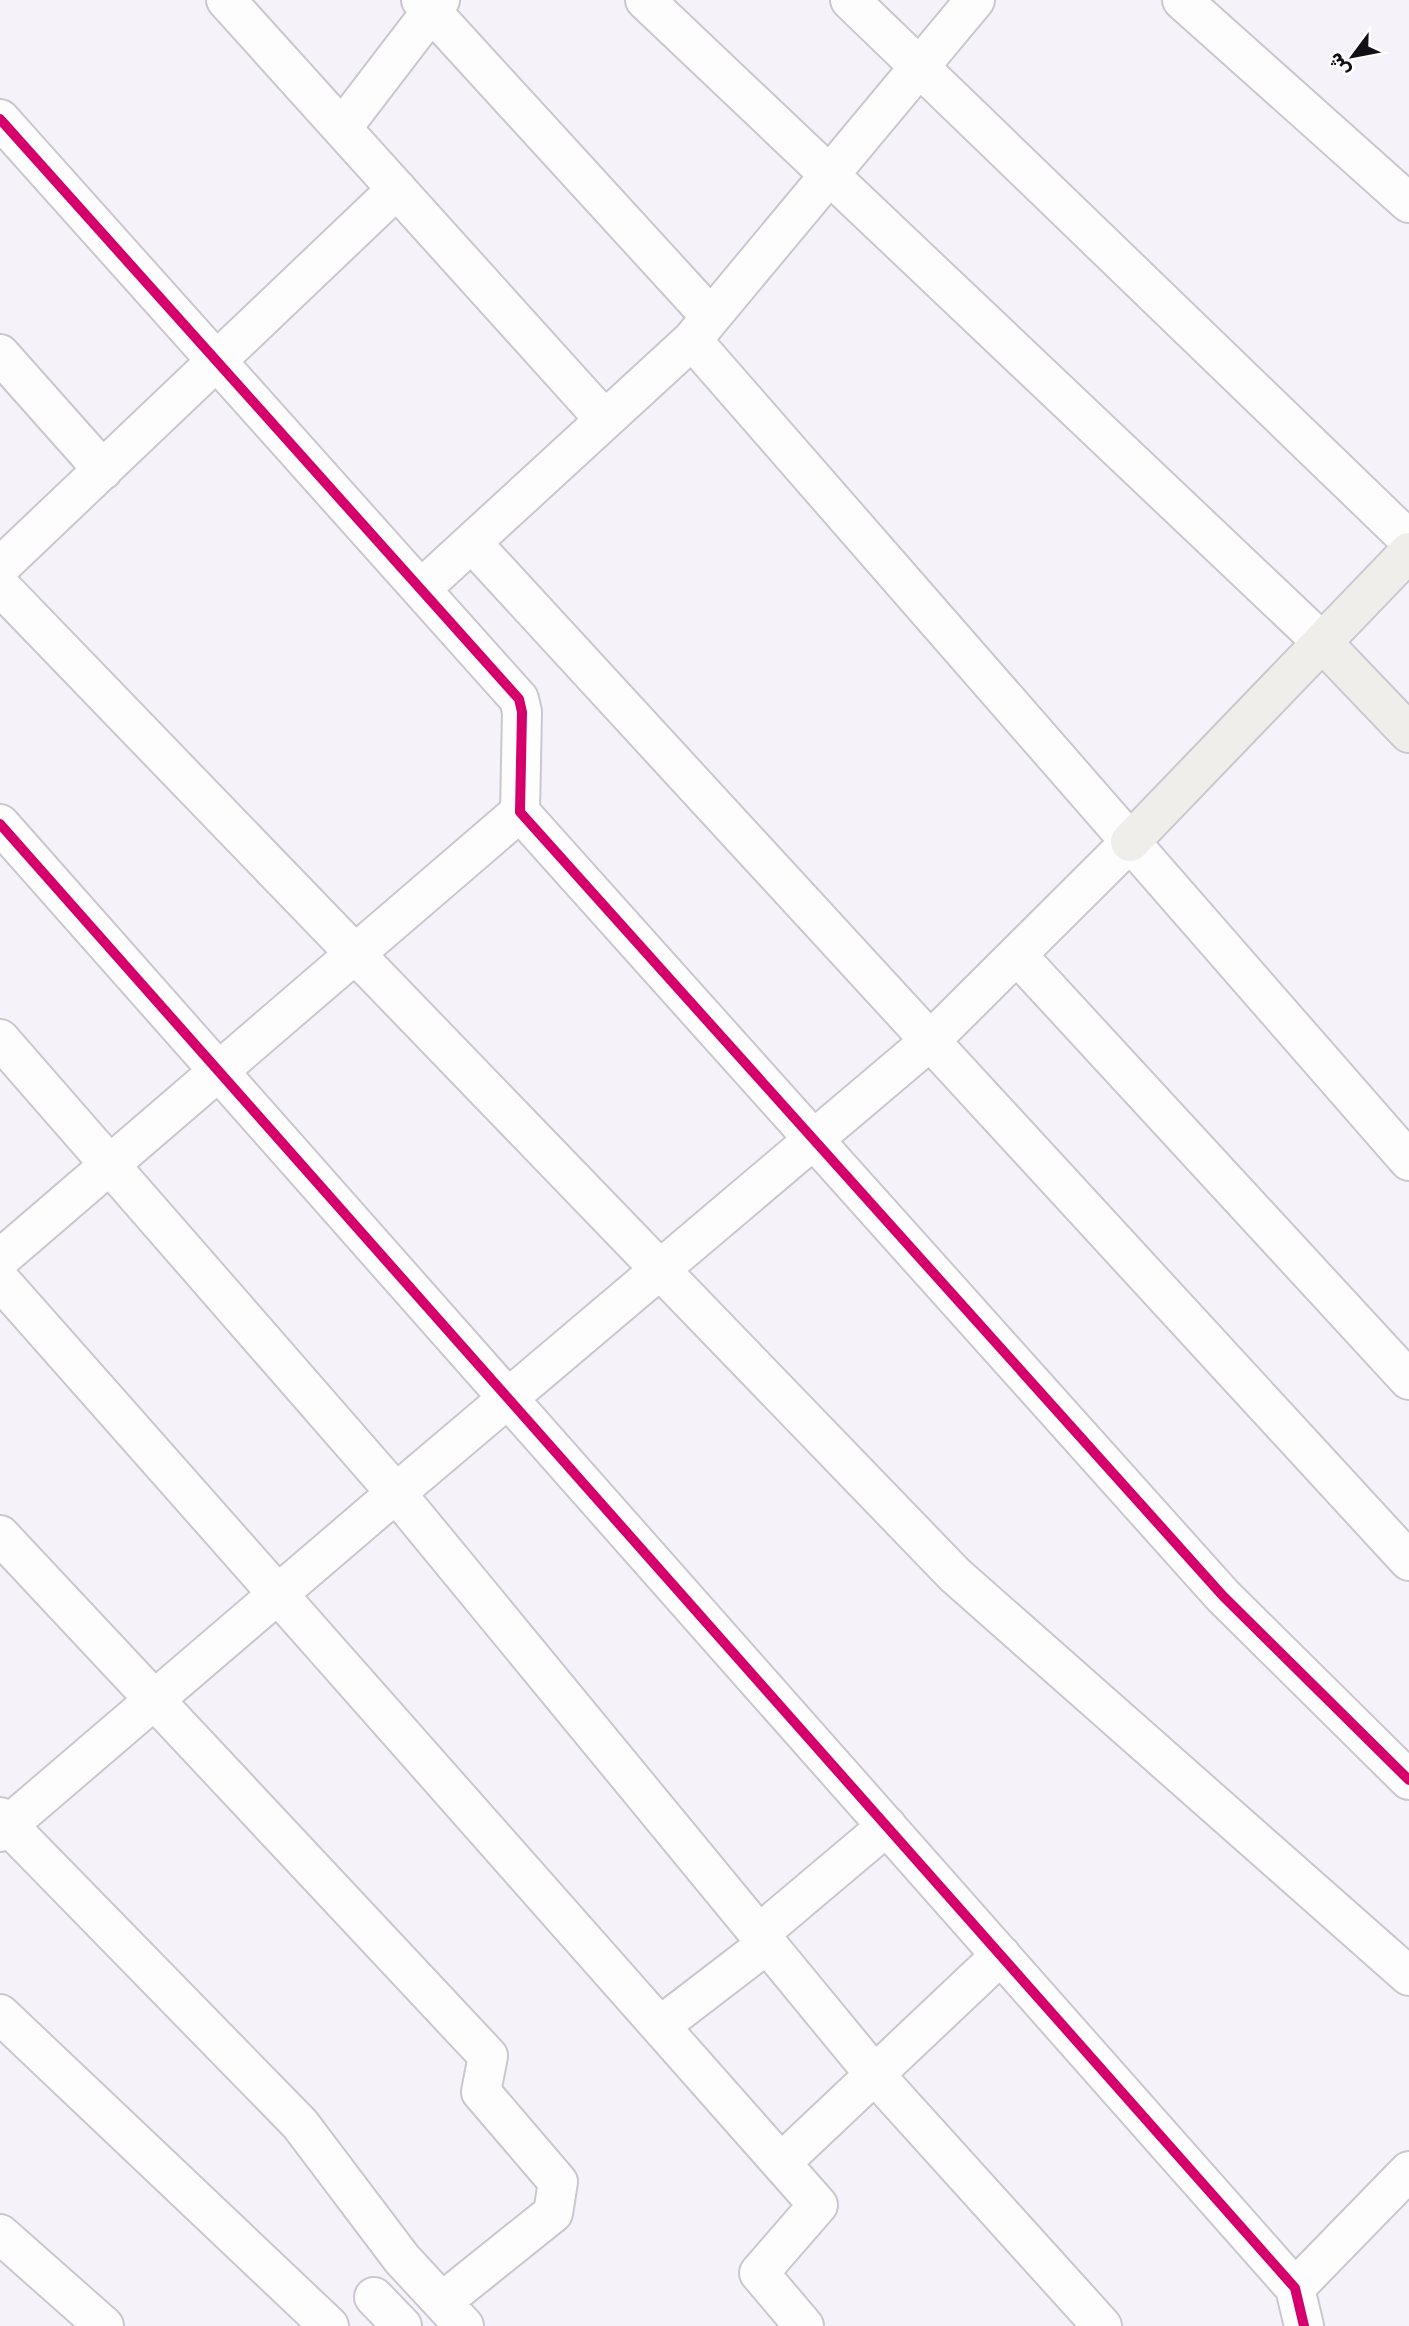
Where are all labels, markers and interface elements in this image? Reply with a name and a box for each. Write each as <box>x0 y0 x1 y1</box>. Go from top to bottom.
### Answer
north arrow <box>1318 21 1388 91</box>
text: ش <box>1323 48 1355 81</box>

